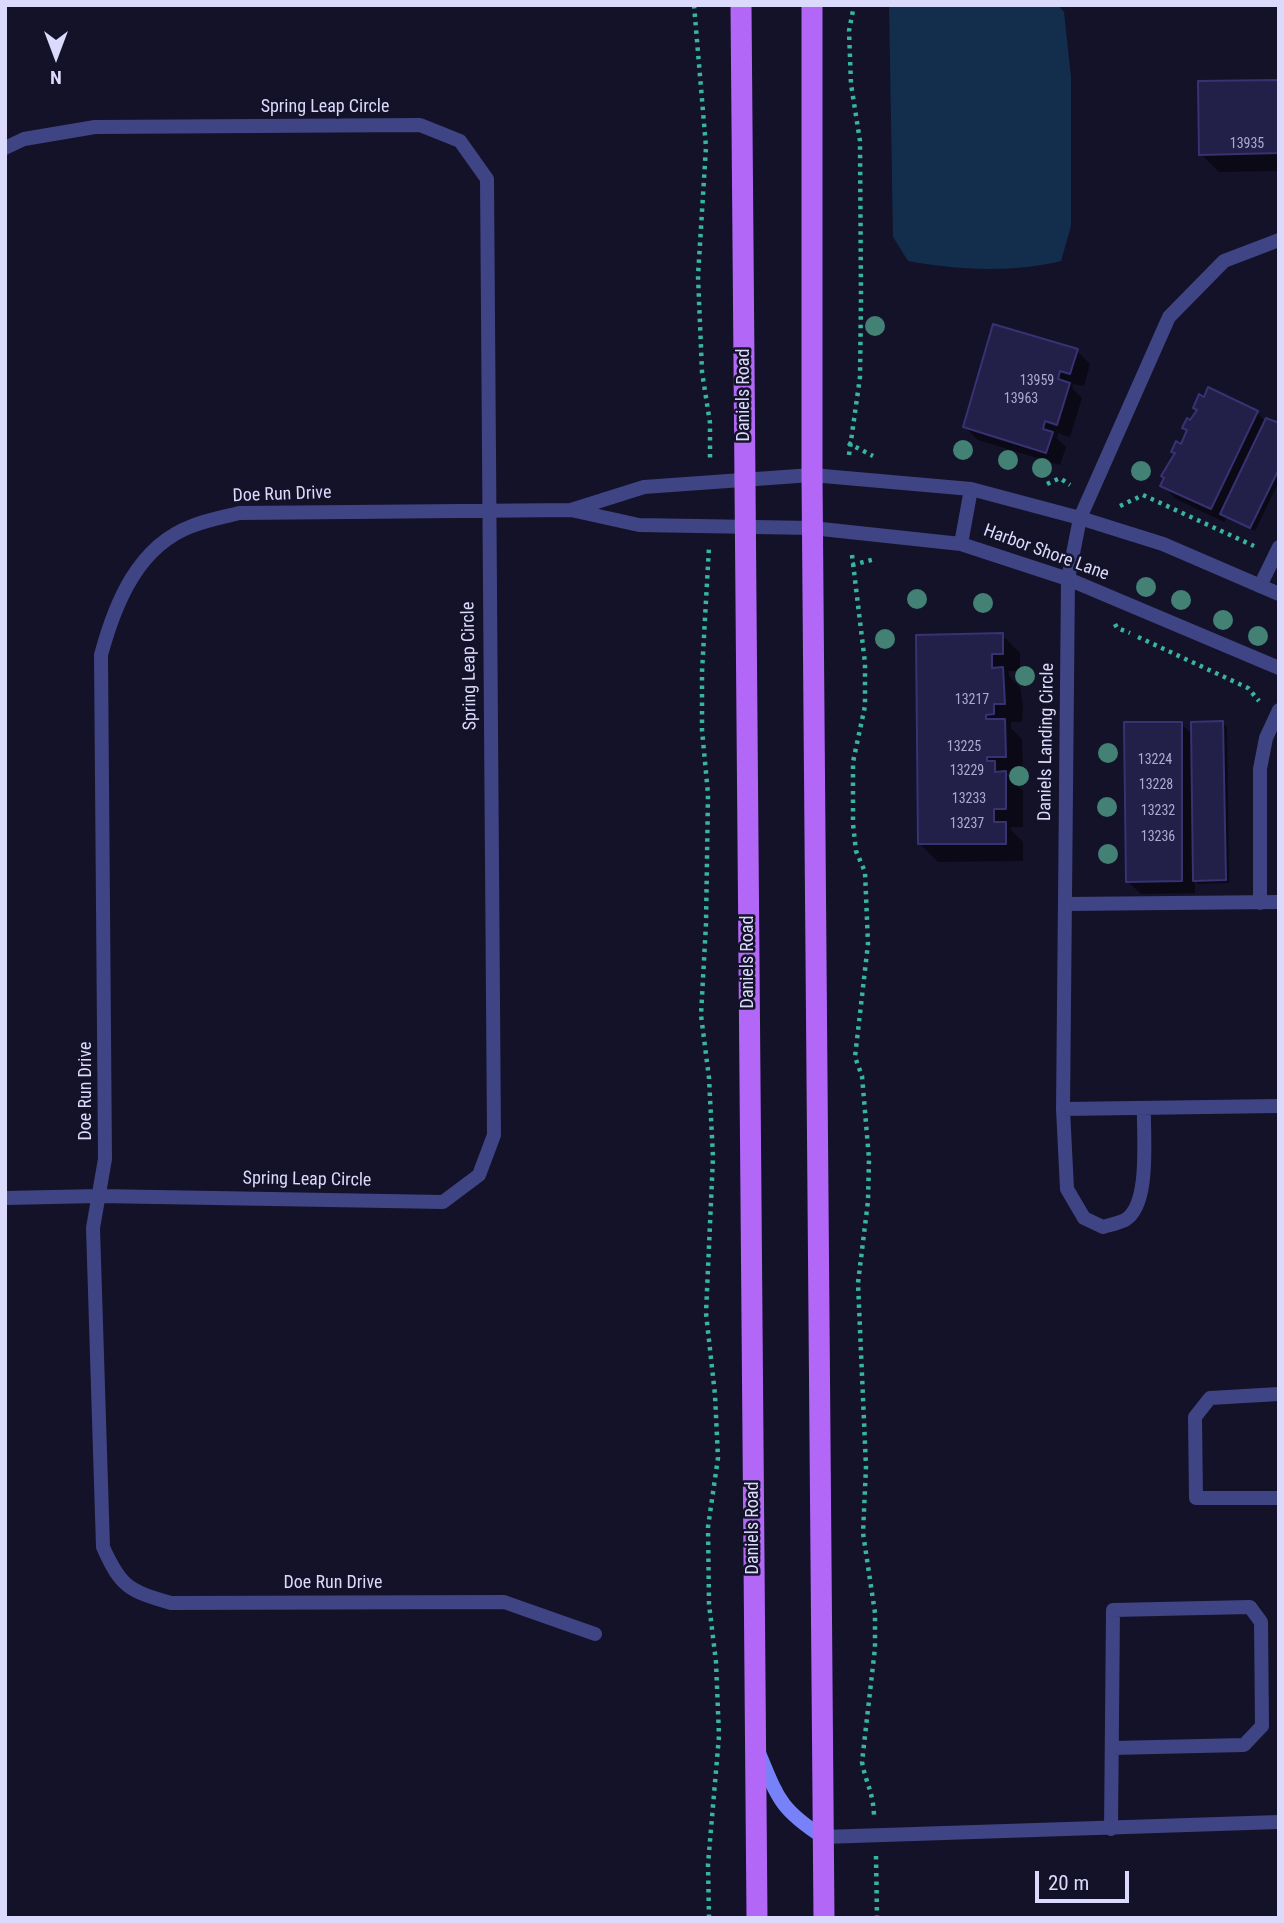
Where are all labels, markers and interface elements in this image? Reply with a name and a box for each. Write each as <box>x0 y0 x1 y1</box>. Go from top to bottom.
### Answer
north arrow <box>21 21 91 91</box>
text: N <box>50 66 62 89</box>
street label: Spring Leap Circle <box>261 96 389 118</box>
house number: 13935 <box>1230 136 1264 152</box>
street label: Daniels Road <box>733 349 755 441</box>
house number: 13959 <box>1020 373 1054 389</box>
house number: 13963 <box>1004 391 1038 407</box>
street label: Doe Run Drive <box>232 482 332 508</box>
street label: Harbor Shore Lane <box>980 520 1112 586</box>
street label: Spring Leap Circle <box>458 601 482 731</box>
street label: Daniels Landing Circle <box>1035 663 1059 821</box>
house number: 13217 <box>955 692 989 708</box>
house number: 13225 <box>947 739 981 755</box>
house number: 13224 <box>1138 752 1172 768</box>
house number: 13229 <box>950 763 984 779</box>
house number: 13228 <box>1139 777 1173 793</box>
house number: 13233 <box>952 791 986 807</box>
house number: 13232 <box>1141 803 1175 819</box>
house number: 13237 <box>950 816 984 832</box>
house number: 13236 <box>1141 829 1175 845</box>
street label: Daniels Road <box>737 916 759 1008</box>
street label: Doe Run Drive <box>75 1042 97 1140</box>
street label: Spring Leap Circle <box>242 1168 372 1192</box>
street label: Daniels Road <box>742 1482 764 1574</box>
street label: Doe Run Drive <box>284 1572 382 1594</box>
scale bar <box>1039 1856 1134 1900</box>
text: 20 m <box>1048 1871 1089 1895</box>

